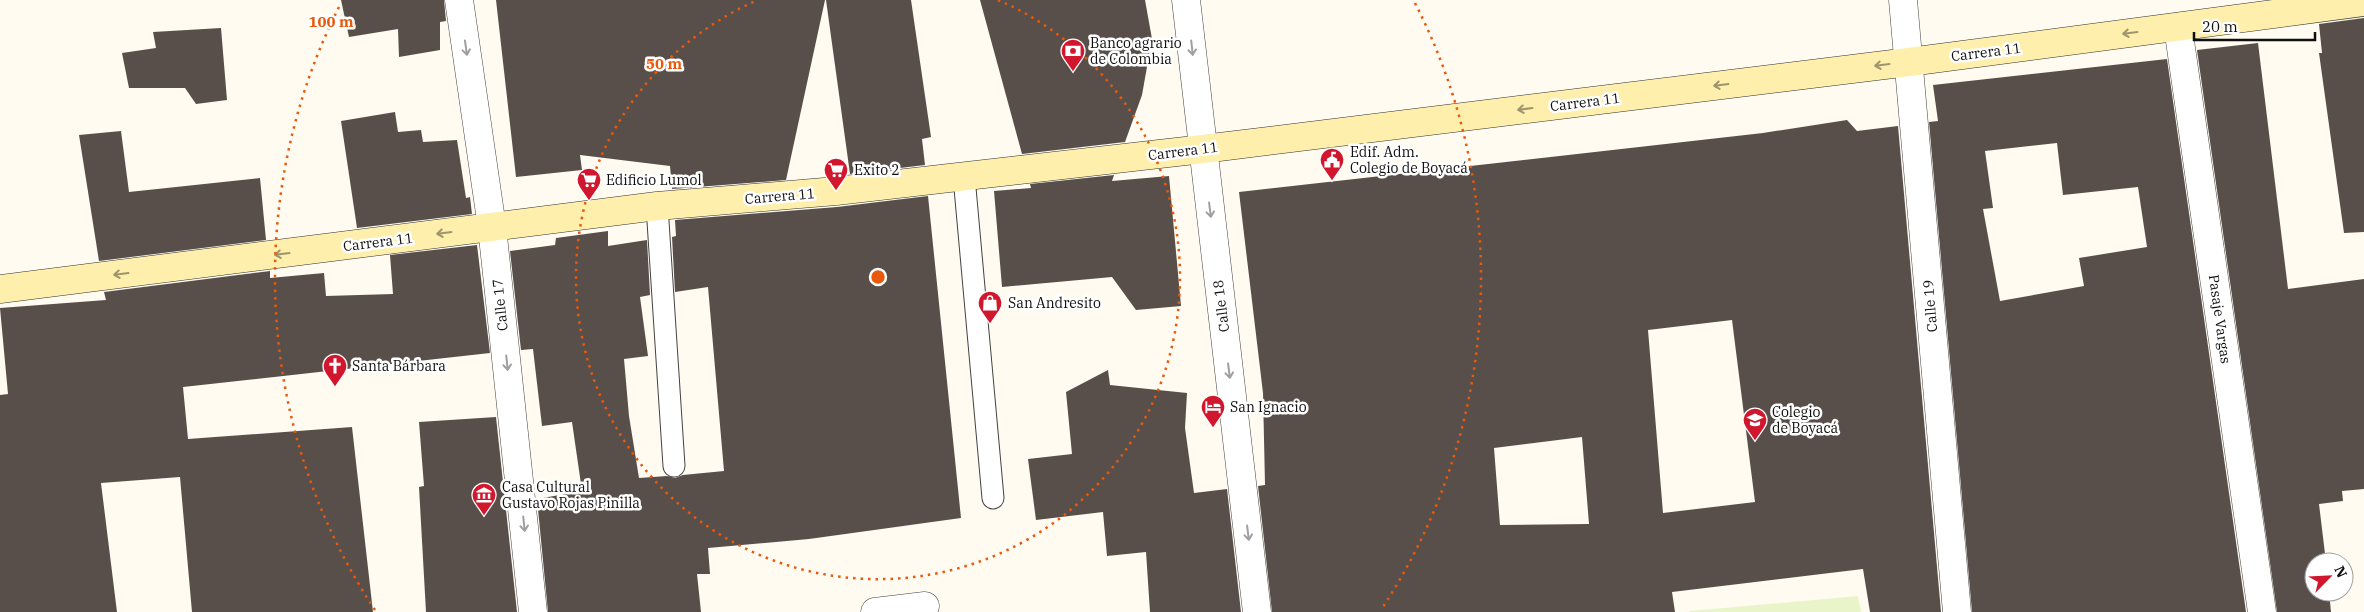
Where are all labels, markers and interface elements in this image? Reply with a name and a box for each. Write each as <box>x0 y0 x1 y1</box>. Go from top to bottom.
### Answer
scale bar <box>2194 10 2315 42</box>
text: 100 m <box>308 12 354 31</box>
text: 20 m <box>2202 17 2238 36</box>
one-way arrow <box>2122 28 2138 38</box>
place label: Banco agrario de Colombia <box>1090 34 1182 68</box>
bank icon: Banco agrario de Colombia <box>1060 38 1086 72</box>
street label: Carrera 11 <box>1950 39 2022 65</box>
one-way arrow <box>461 40 471 56</box>
one-way arrow <box>1187 40 1197 56</box>
text: 50 m <box>646 54 682 73</box>
one-way arrow <box>1874 60 1890 70</box>
one-way arrow <box>1713 80 1729 90</box>
street label: Carrera 11 <box>1549 89 1621 115</box>
one-way arrow <box>1517 104 1533 114</box>
street label: Carrera 11 <box>1147 138 1219 164</box>
place label: Edif. Adm. Colegio de Boyacá <box>1350 143 1468 177</box>
public building icon: Edif. Adm. Colegio de Boyacá <box>1319 147 1345 181</box>
supermarket icon: Exito 2 <box>823 157 849 191</box>
place label: Exito 2 <box>854 161 900 179</box>
supermarket icon: Edificio Lumol <box>576 167 602 201</box>
place label: Edificio Lumol <box>606 171 702 189</box>
street label: Carrera 11 <box>744 184 816 208</box>
one-way arrow <box>1205 202 1215 218</box>
street label: Carrera 11 <box>342 229 414 255</box>
one-way arrow <box>436 229 452 239</box>
one-way arrow <box>275 249 291 259</box>
centre of rings <box>869 268 887 286</box>
one-way arrow <box>114 269 130 279</box>
street label: Pasaje Vargas <box>2205 273 2235 365</box>
street label: Calle 17 <box>488 278 512 332</box>
street label: Calle 18 <box>1209 279 1233 333</box>
street label: Calle 19 <box>1919 279 1941 333</box>
shop icon: San Andresito <box>977 290 1003 324</box>
place label: San Andresito <box>1008 294 1101 312</box>
church icon: Santa Bárbara <box>322 353 348 387</box>
one-way arrow <box>502 355 512 371</box>
place label: Santa Bárbara <box>352 357 446 375</box>
one-way arrow <box>1224 363 1234 379</box>
hotel icon: San Ignacio <box>1200 394 1226 428</box>
place label: San Ignacio <box>1230 398 1307 416</box>
place label: Colegio de Boyacá <box>1772 403 1839 437</box>
school or university icon: Colegio de Boyacá <box>1742 407 1768 441</box>
place label: Casa Cultural Gustavo Rojas Pinilla <box>502 478 640 512</box>
museum icon: Casa Cultural Gustavo Rojas Pinilla <box>471 482 497 516</box>
one-way arrow <box>519 516 529 532</box>
one-way arrow <box>1243 524 1253 540</box>
north arrow <box>2304 552 2354 602</box>
text: N <box>2330 563 2351 580</box>

